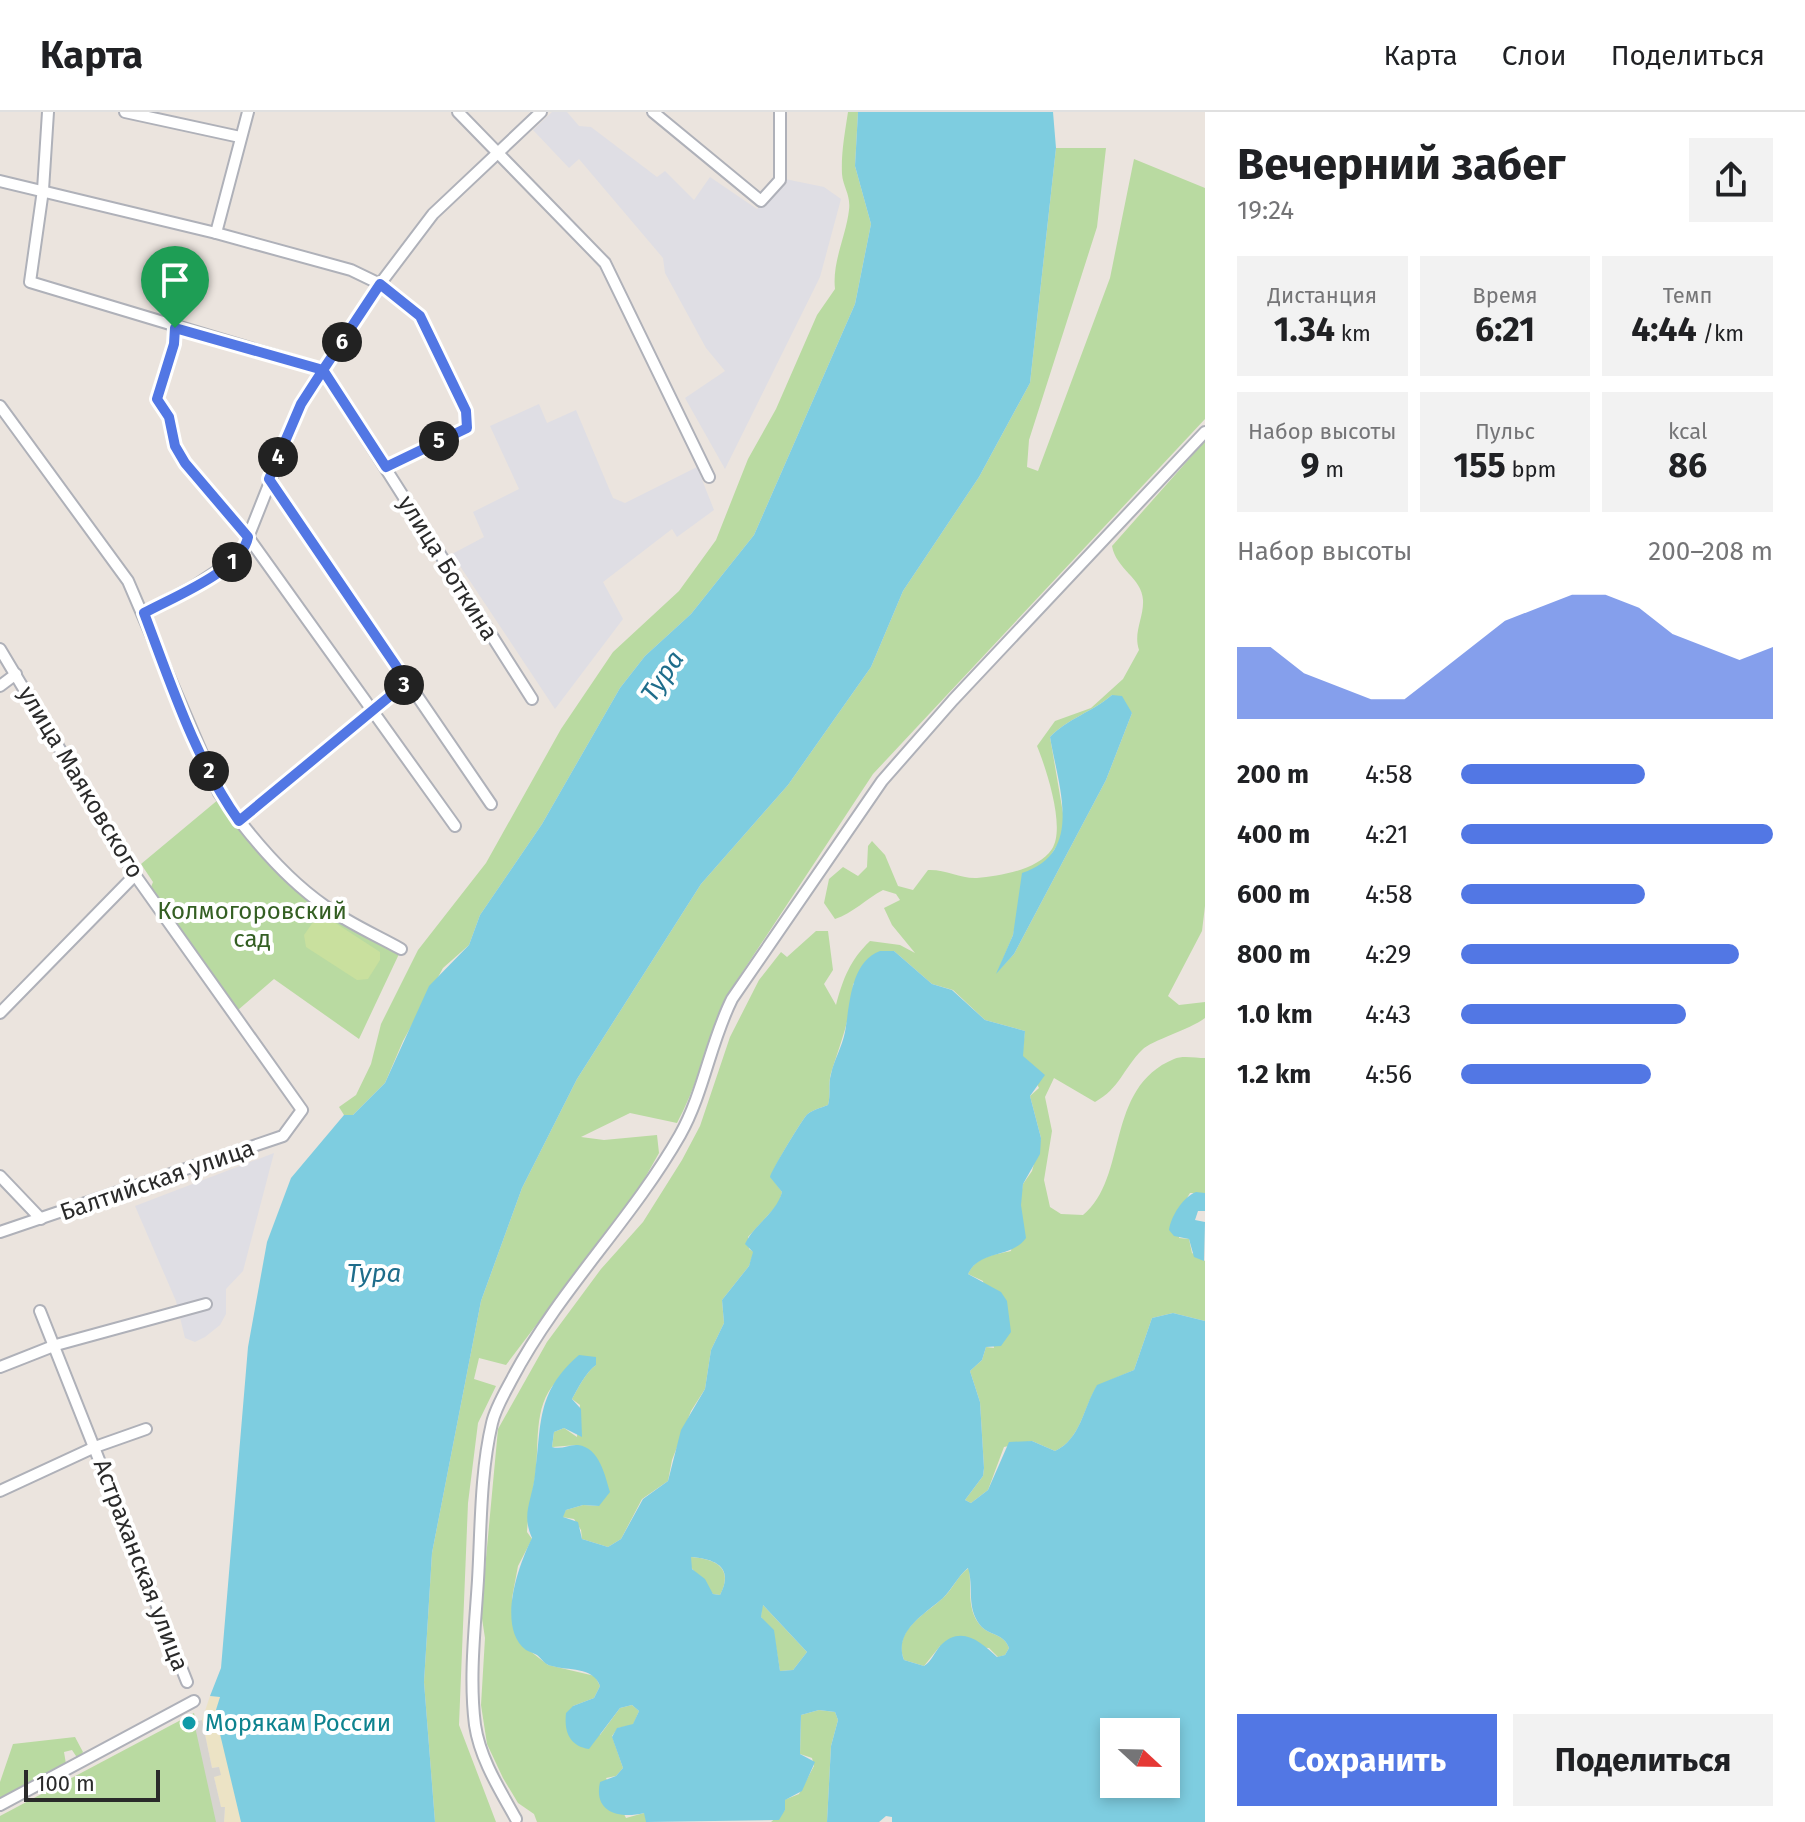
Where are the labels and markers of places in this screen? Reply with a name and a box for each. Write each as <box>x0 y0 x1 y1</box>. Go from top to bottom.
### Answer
pin <box>141 246 209 328</box>
pin: 6 <box>322 322 362 362</box>
pin: 5 <box>419 421 459 461</box>
pin: 4 <box>258 437 298 477</box>
pin: 1 <box>212 542 252 582</box>
pin: 3 <box>384 665 424 705</box>
pin: 2 <box>189 751 229 791</box>
place label: Морякам России <box>205 1709 391 1737</box>
marker: Морякам России <box>180 1714 198 1732</box>

